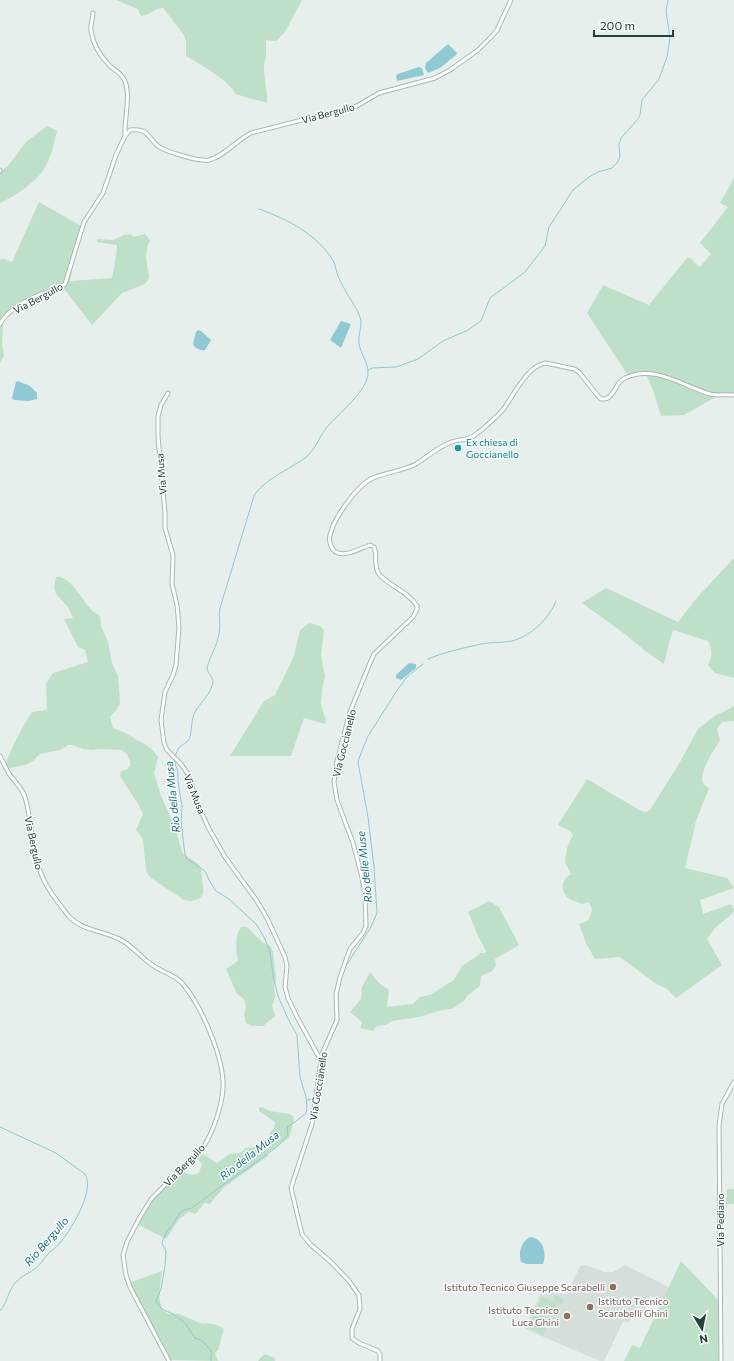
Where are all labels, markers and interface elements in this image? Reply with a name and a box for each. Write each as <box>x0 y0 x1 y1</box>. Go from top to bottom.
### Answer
scale bar <box>594 12 673 38</box>
text: 200 m <box>600 18 635 32</box>
street label: Via Bergullo <box>300 100 356 126</box>
street label: Via Bergullo <box>11 280 65 316</box>
place label: Ex chiesa di Goccianello <box>466 436 519 460</box>
marker: Ex chiesa di Goccianello <box>453 443 463 453</box>
street label: Via Musa <box>153 453 169 495</box>
street label: Via Goccianello <box>330 708 358 778</box>
water label: Rio della Musa <box>162 760 182 833</box>
street label: Via Musa <box>182 773 208 815</box>
street label: Via Bergullo <box>22 815 46 871</box>
water label: Rio delle Muse <box>354 830 374 903</box>
street label: Via Goccianello <box>307 1051 329 1121</box>
water label: Rio della Musa <box>217 1128 282 1182</box>
street label: Via Bergullo <box>161 1141 207 1189</box>
street label: Via Pediano <box>714 1193 726 1247</box>
water label: Rio Bergullo <box>21 1214 71 1268</box>
place label: Istituto Tecnico Giuseppe Scarabelli <box>444 1281 605 1293</box>
marker: Istituto Tecnico Giuseppe Scarabelli <box>608 1282 618 1292</box>
place label: Istituto Tecnico Scarabelli Ghini <box>598 1295 669 1319</box>
marker: Istituto Tecnico Scarabelli Ghini <box>585 1302 595 1312</box>
place label: Istituto Tecnico Luca Ghini <box>488 1304 559 1328</box>
north arrow <box>682 1309 722 1349</box>
marker: Istituto Tecnico Luca Ghini <box>562 1311 572 1321</box>
text: N <box>699 1332 709 1346</box>

